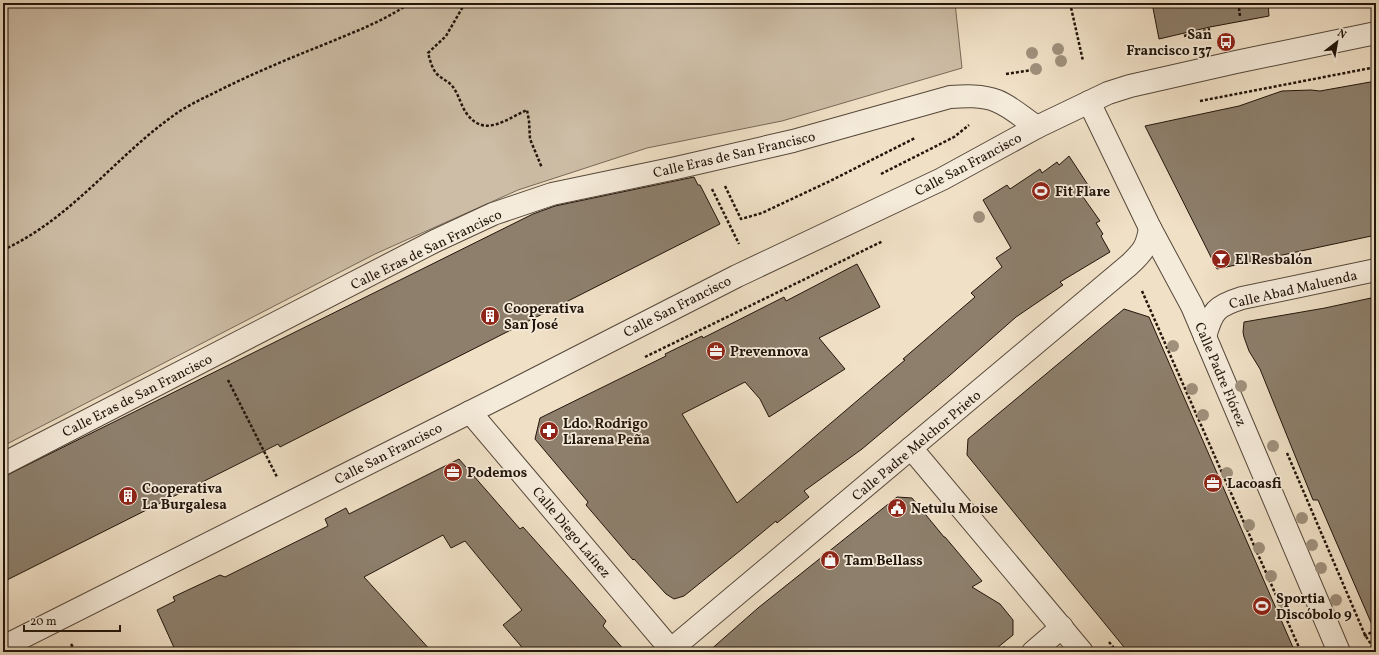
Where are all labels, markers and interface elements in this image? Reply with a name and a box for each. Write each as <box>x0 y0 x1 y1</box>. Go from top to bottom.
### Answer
north arrow <box>1317 22 1357 62</box>
place label: San Francisco 137 <box>1126 26 1212 61</box>
text: N <box>1334 26 1349 43</box>
bus stop icon: San Francisco 137 <box>1215 31 1237 53</box>
street label: Calle Eras de San Francisco <box>651 128 817 183</box>
street label: Calle San Francisco <box>912 129 1026 202</box>
sports icon: Fit Flare <box>1030 180 1052 202</box>
place label: Fit Flare <box>1055 183 1110 202</box>
street label: Calle Eras de San Francisco <box>348 205 505 295</box>
bar icon: El Resbalón <box>1210 248 1232 270</box>
place label: El Resbalón <box>1235 251 1312 270</box>
street label: Calle Abad Maluenda <box>1227 266 1359 314</box>
street label: Calle San Francisco <box>621 272 735 343</box>
place label: Cooperativa San José <box>504 300 585 335</box>
building icon: Cooperativa San José <box>479 305 501 327</box>
street label: Calle Padre Flórez <box>1189 320 1250 429</box>
office icon: Prevennova <box>705 340 727 362</box>
place label: Prevennova <box>730 343 809 362</box>
street label: Calle Eras de San Francisco <box>59 350 216 442</box>
street label: Calle Padre Melchor Prieto <box>848 386 986 506</box>
place label: Ldo. Rodrigo Llarena Peña <box>563 415 650 450</box>
street label: Calle San Francisco <box>332 419 446 490</box>
pharmacy icon: Ldo. Rodrigo Llarena Peña <box>538 420 560 442</box>
office icon: Podemos <box>442 461 464 483</box>
place label: Podemos <box>467 464 527 483</box>
office icon: Lacoasfi <box>1202 472 1224 494</box>
place label: Lacoasfi <box>1227 475 1282 494</box>
place label: Cooperativa La Burgalesa <box>142 480 227 515</box>
street label: Calle Diego Laínez <box>527 483 615 583</box>
building icon: Cooperativa La Burgalesa <box>117 485 139 507</box>
public building icon: Netulu Moise <box>886 497 908 519</box>
place label: Netulu Moise <box>911 500 998 519</box>
shop icon: Tam Bellass <box>819 549 841 571</box>
place label: Tam Bellass <box>844 552 923 571</box>
place label: Sportia Discóbolo 9 <box>1276 590 1352 625</box>
sports icon: Sportia Discóbolo 9 <box>1251 595 1273 617</box>
scale bar <box>24 607 120 633</box>
text: 20 m <box>30 614 57 630</box>

